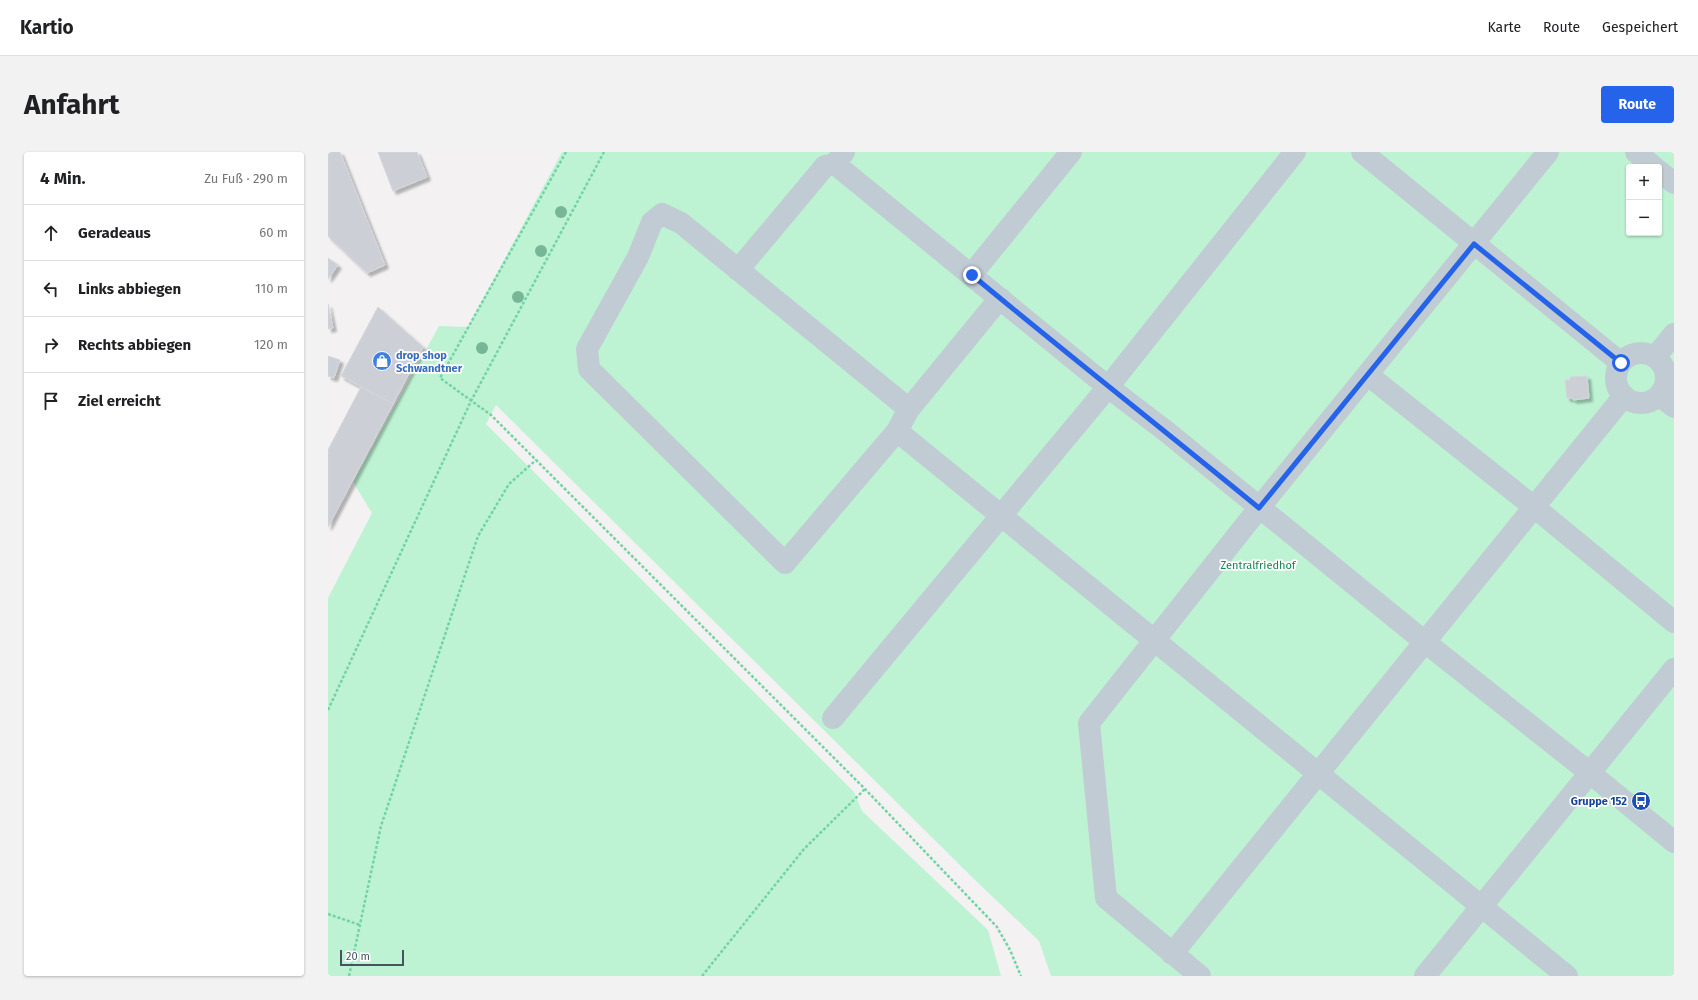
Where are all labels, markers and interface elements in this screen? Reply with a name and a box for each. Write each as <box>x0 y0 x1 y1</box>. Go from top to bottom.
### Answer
text: Kartio <box>20 16 74 39</box>
text: Karte <box>1487 19 1521 36</box>
text: Route <box>1543 19 1580 36</box>
text: Gespeichert <box>1602 19 1678 36</box>
button: Route <box>1601 86 1674 123</box>
text: Anfahrt <box>24 88 120 121</box>
map controls <box>1626 164 1662 236</box>
button: + <box>1626 164 1662 200</box>
text: 4 Min. <box>40 168 86 189</box>
text: Zu Fuß · 290 m <box>204 171 288 186</box>
button: − <box>1626 200 1662 236</box>
icon: ahead <box>40 222 62 244</box>
text: Geradeaus <box>78 224 151 242</box>
text: 60 m <box>259 225 288 240</box>
route end <box>963 266 981 284</box>
icon: left <box>40 278 62 300</box>
text: Links abbiegen <box>78 280 181 298</box>
text: 110 m <box>255 281 288 296</box>
icon: right <box>40 334 62 356</box>
text: Rechts abbiegen <box>78 336 191 354</box>
text: 120 m <box>254 337 288 352</box>
place label: drop shop Schwandtner <box>396 349 463 375</box>
shop icon: drop shop Schwandtner <box>371 350 393 372</box>
route start <box>1612 354 1630 372</box>
icon: arrive <box>40 390 62 412</box>
text: Ziel erreicht <box>78 392 161 410</box>
park label: Zentralfriedhof <box>1220 559 1297 572</box>
bus stop icon: Gruppe 152 <box>1630 790 1652 812</box>
place label: Gruppe 152 <box>1571 795 1627 808</box>
scale bar <box>340 948 404 967</box>
text: 20 m <box>346 950 370 963</box>

